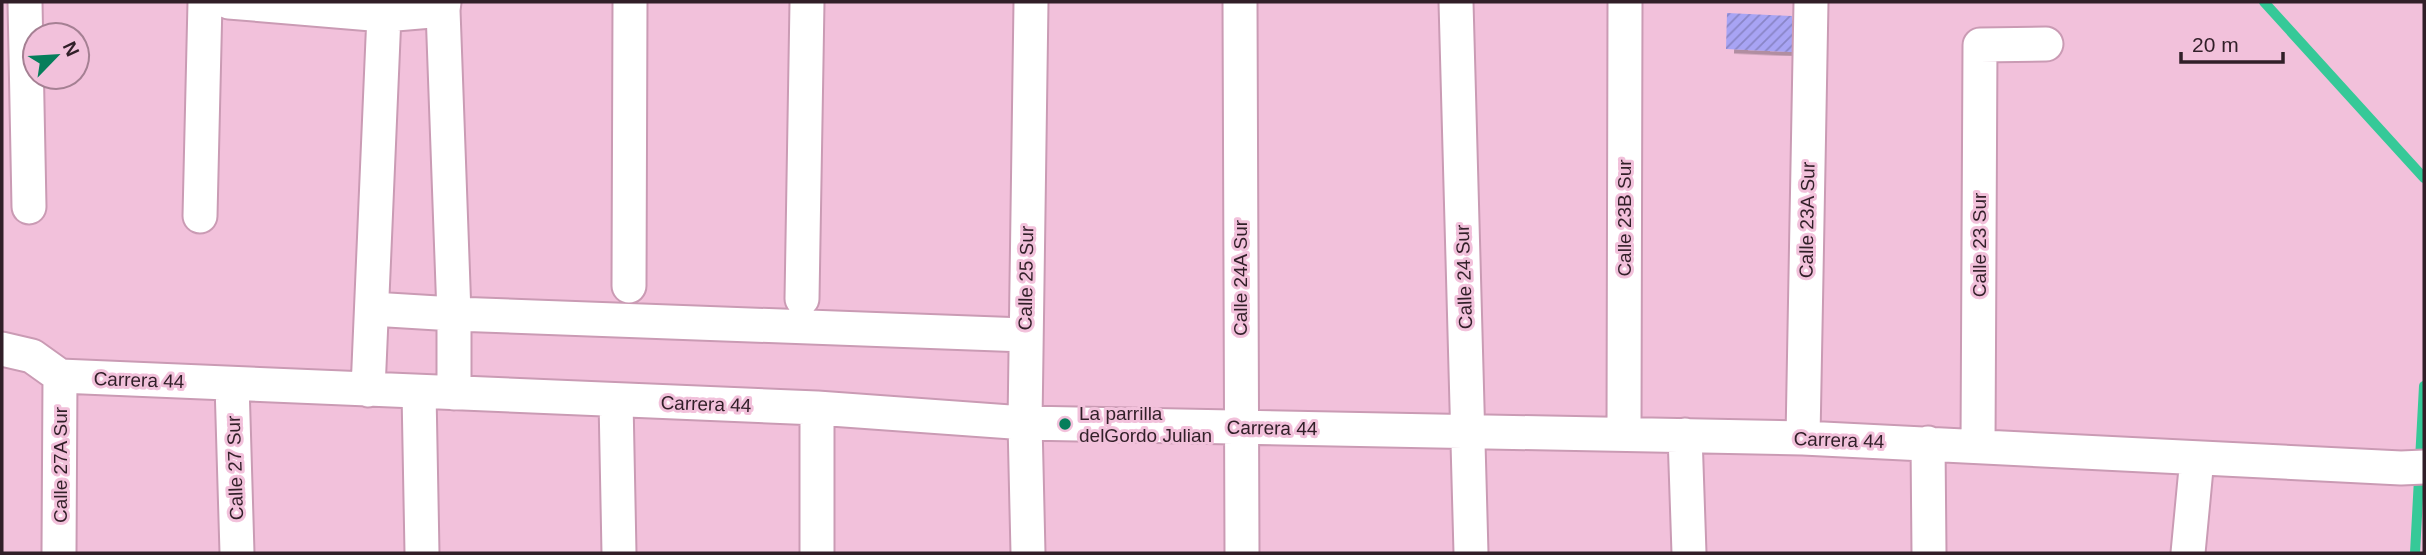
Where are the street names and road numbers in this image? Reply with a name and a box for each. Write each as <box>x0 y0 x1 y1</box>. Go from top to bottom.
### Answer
street label: Calle 23B Sur <box>1614 159 1635 277</box>
street label: Calle 23A Sur <box>1795 161 1819 278</box>
street label: Calle 23 Sur <box>1969 192 1990 297</box>
street label: Calle 24A Sur <box>1230 219 1251 336</box>
street label: Calle 24 Sur <box>1452 224 1476 330</box>
street label: Calle 25 Sur <box>1015 225 1037 330</box>
street label: Carrera 44 <box>93 368 185 392</box>
street label: Carrera 44 <box>660 392 752 416</box>
street label: Calle 27A Sur <box>50 406 71 523</box>
street label: Calle 27 Sur <box>223 415 247 521</box>
street label: Carrera 44 <box>1226 417 1318 439</box>
street label: Carrera 44 <box>1793 428 1885 452</box>

